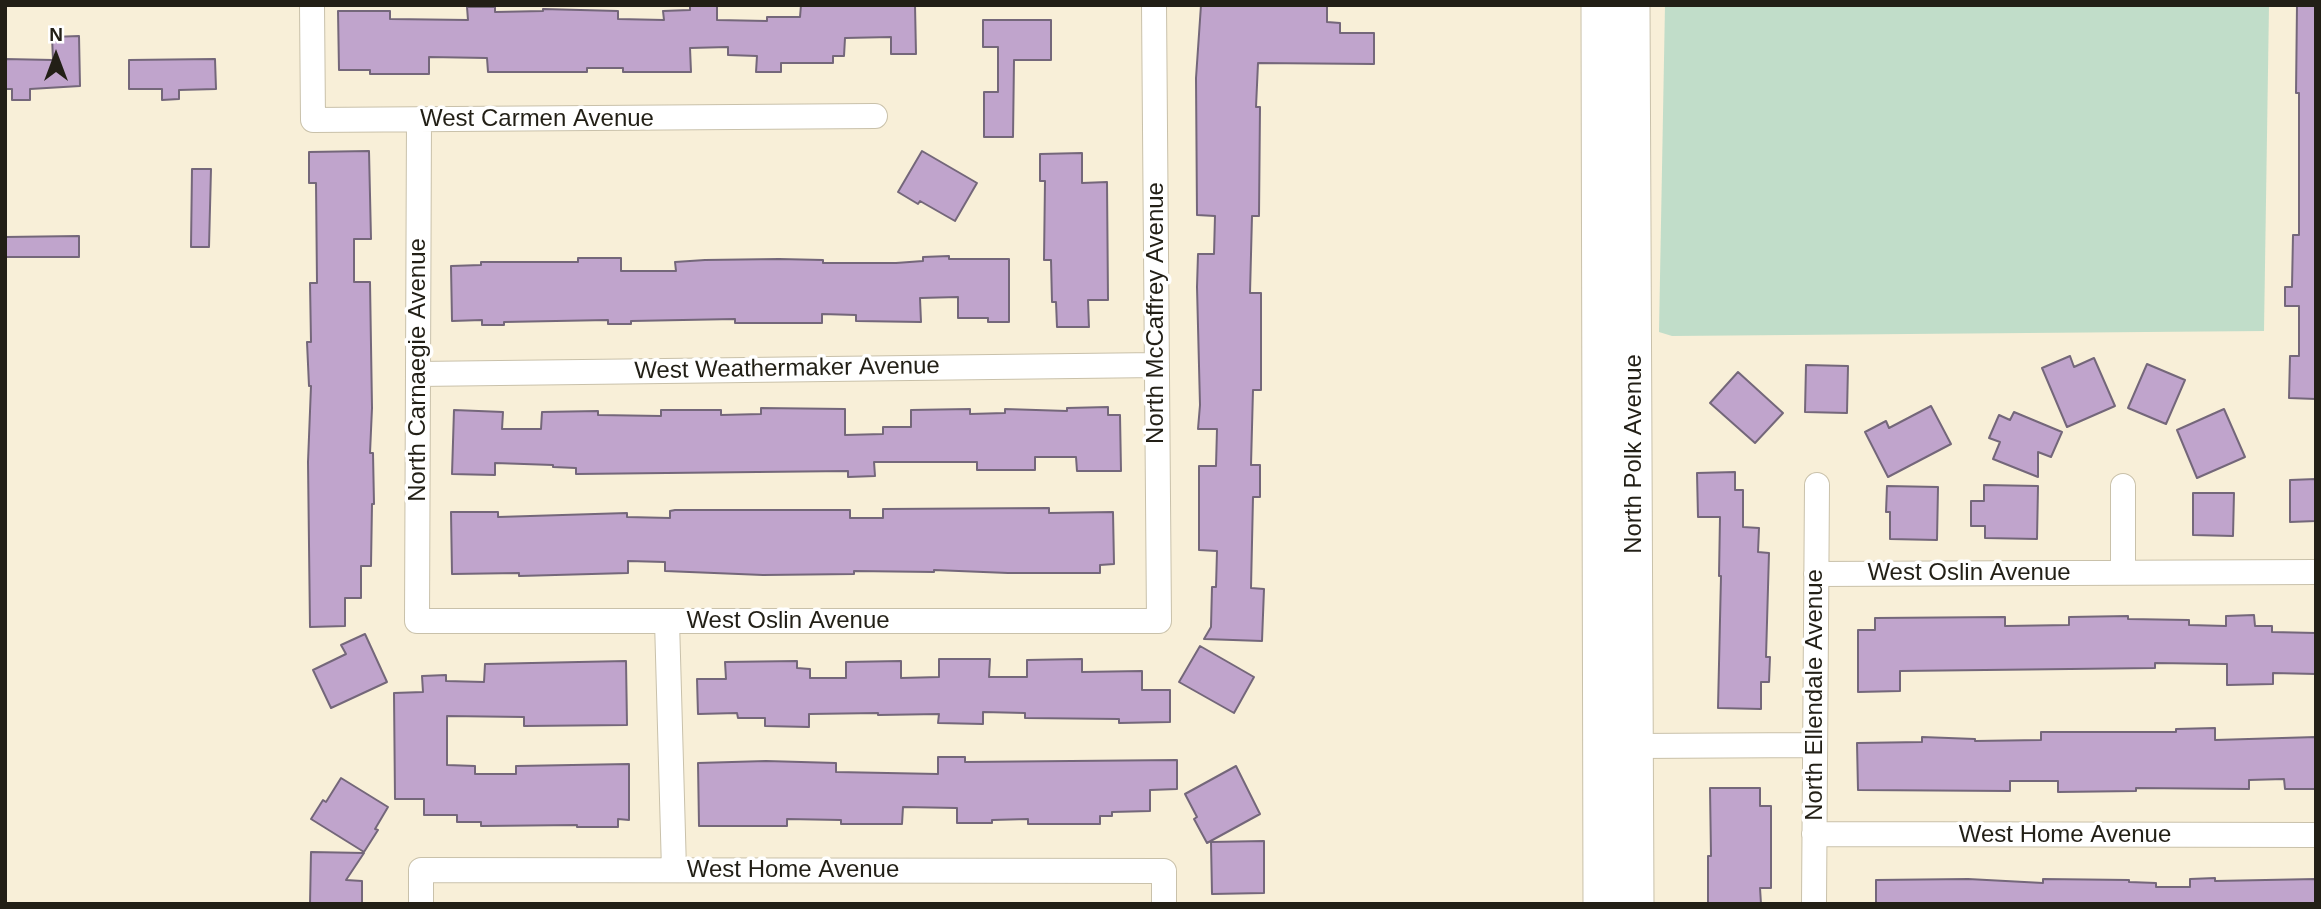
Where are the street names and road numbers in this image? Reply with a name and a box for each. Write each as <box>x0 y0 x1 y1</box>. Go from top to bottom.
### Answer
street label: West Carmen Avenue <box>420 105 654 133</box>
street label: North McCaffrey Avenue <box>1142 182 1170 444</box>
street label: North Carnaegie Avenue <box>404 238 432 502</box>
street label: West Weathermaker Avenue <box>634 352 940 386</box>
street label: North Polk Avenue <box>1620 354 1648 554</box>
street label: West Oslin Avenue <box>1867 559 2071 587</box>
street label: North Ellendale Avenue <box>1801 569 1829 821</box>
street label: West Oslin Avenue <box>686 607 890 635</box>
street label: West Home Avenue <box>1959 821 2171 849</box>
street label: West Home Avenue <box>687 856 899 884</box>

